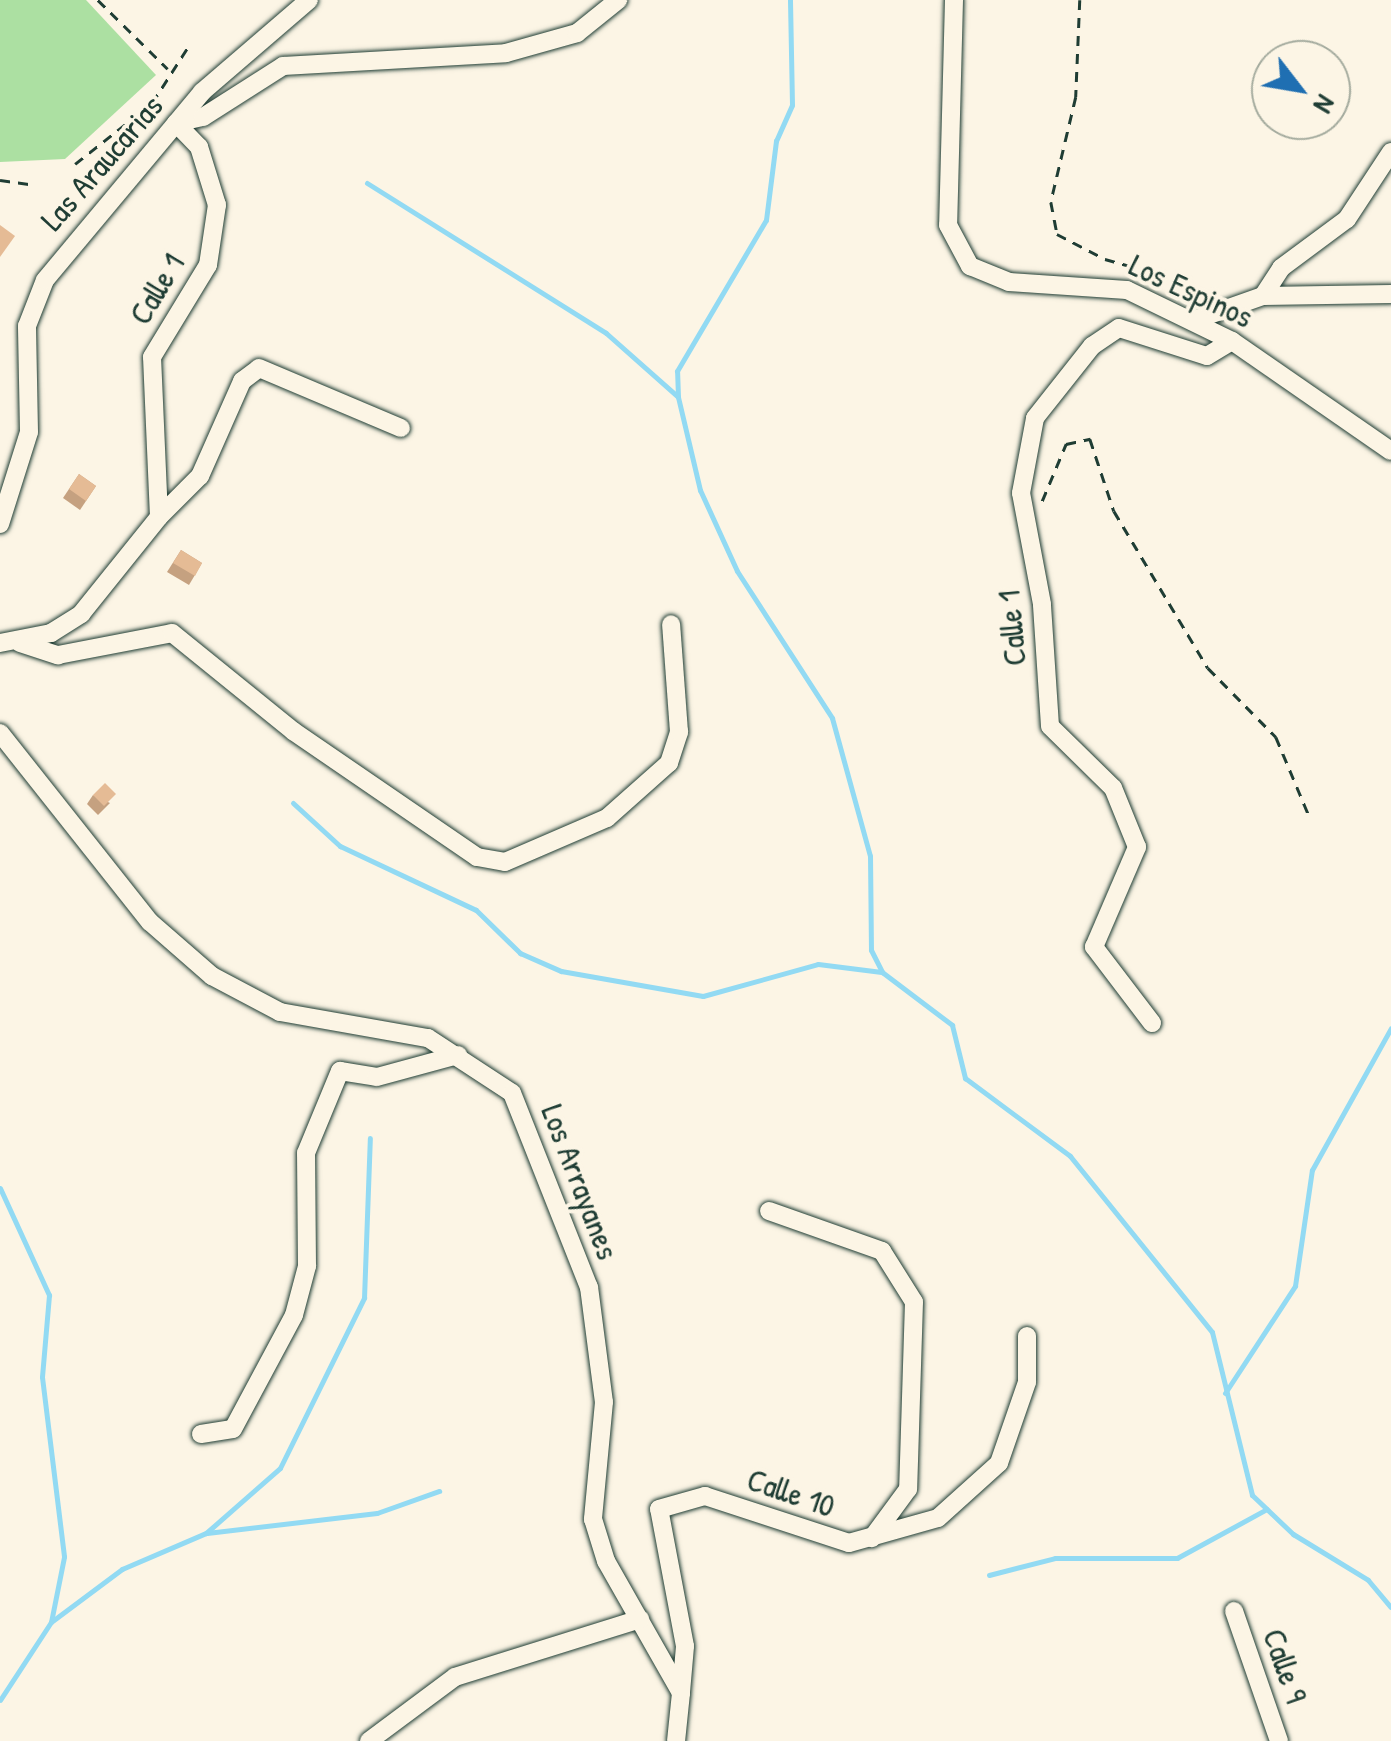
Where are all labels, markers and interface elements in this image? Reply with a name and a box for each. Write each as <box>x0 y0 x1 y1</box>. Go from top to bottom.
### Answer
north arrow <box>1251 40 1351 140</box>
street label: Las Araucarias <box>33 87 171 239</box>
text: N <box>1305 88 1345 121</box>
street label: Los Espinos <box>1123 246 1259 336</box>
street label: Calle 1 <box>121 247 193 331</box>
street label: Calle 1 <box>990 589 1034 667</box>
street label: Los Arrayanes <box>533 1099 627 1265</box>
street label: Calle 10 <box>742 1460 840 1526</box>
street label: Calle 9 <box>1255 1624 1315 1708</box>

